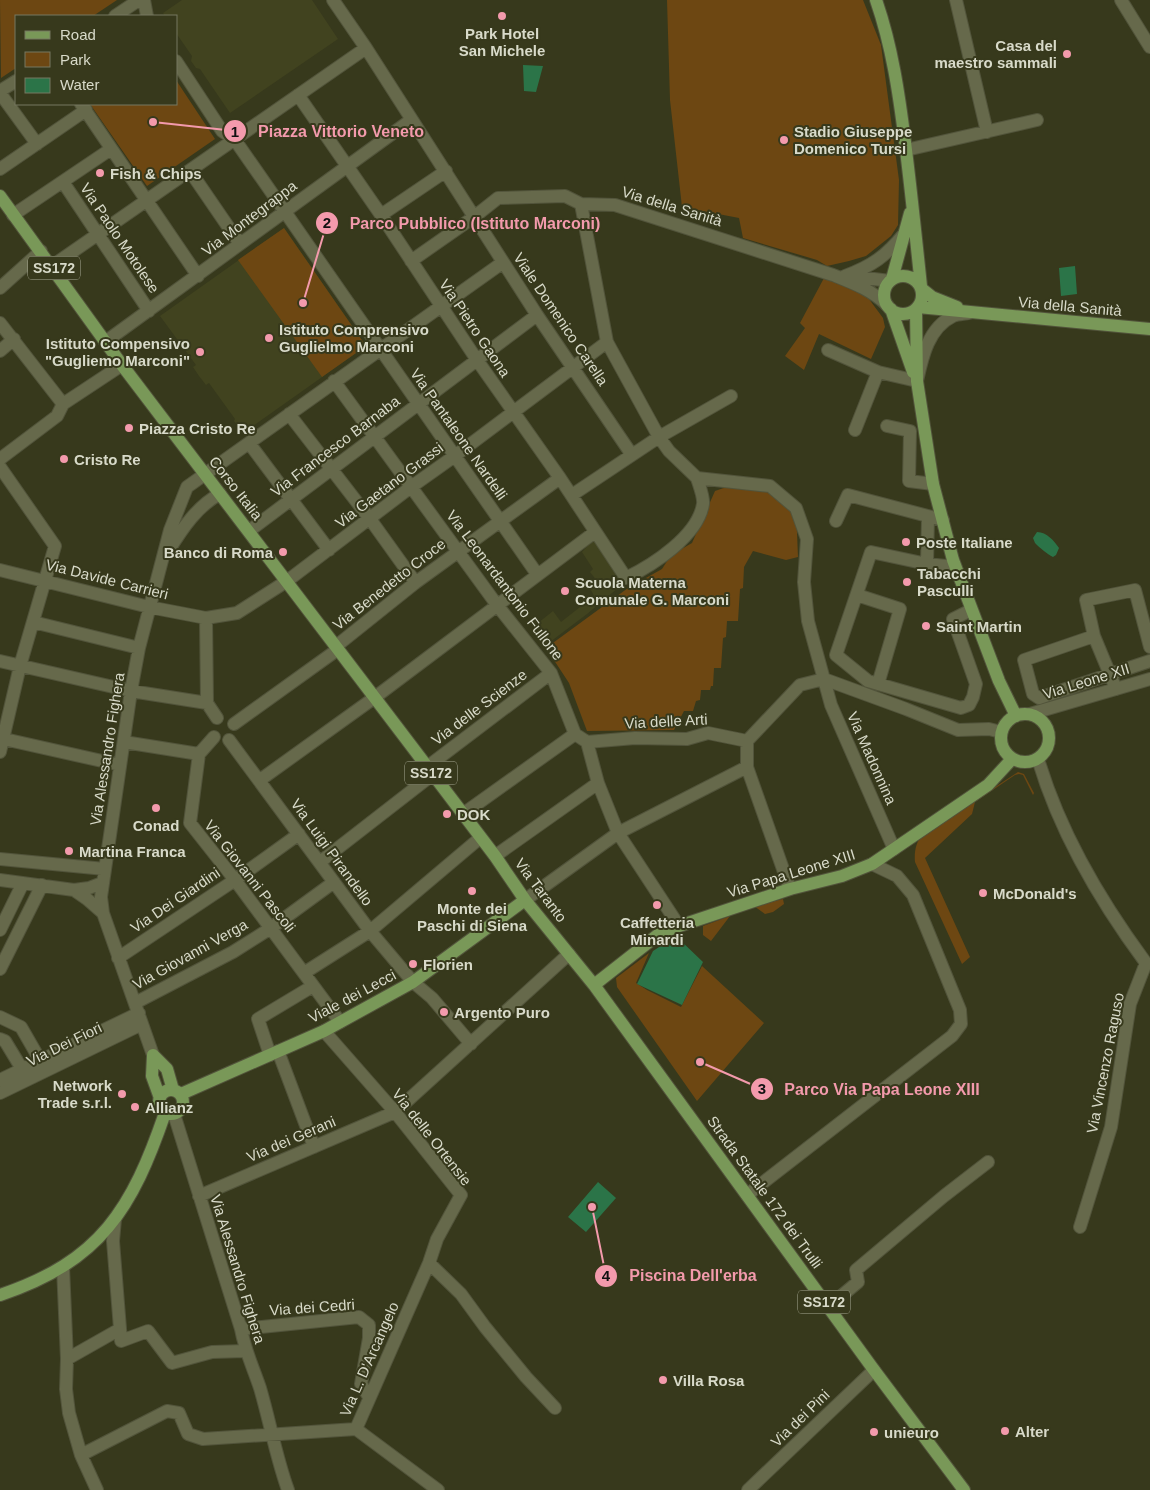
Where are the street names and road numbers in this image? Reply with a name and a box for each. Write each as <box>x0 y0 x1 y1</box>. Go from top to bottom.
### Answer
street label: Via Montegrappa <box>198 177 300 259</box>
street label: Via Paolo Motolese <box>77 180 163 296</box>
street label: Via della Sanità <box>620 183 725 230</box>
street label: Viale Domenico Carella <box>510 249 612 389</box>
road number: SS172 <box>28 256 80 280</box>
street label: Via Pietro Gaona <box>436 276 514 381</box>
street label: Via della Sanità <box>1017 293 1123 319</box>
street label: Via Pantaleone Nardelli <box>407 365 511 503</box>
street label: Via Francesco Barnaba <box>267 392 403 500</box>
street label: Via Gaetano Grassi <box>332 439 446 531</box>
street label: Corso Italia <box>206 453 266 524</box>
street label: Via Leonardantonio Fullone <box>443 507 567 663</box>
street label: Via Benedetto Croce <box>329 535 449 633</box>
street label: Via Davide Carrieri <box>44 556 170 602</box>
street label: Via Leone XII <box>1041 660 1131 702</box>
street label: Via delle Scienze <box>428 666 530 748</box>
street label: Via Alessandro Fighera <box>86 671 128 827</box>
street label: Via Madonnina <box>844 709 900 808</box>
street label: Via delle Arti <box>624 710 708 732</box>
road number: SS172 <box>405 761 457 784</box>
street label: Via Luigi Pirandello <box>287 795 377 909</box>
street label: Via Giovanni Pascoli <box>201 817 299 935</box>
street label: Via Papa Leone XIII <box>725 845 857 901</box>
street label: Via Taranto <box>512 855 570 925</box>
street label: Via Dei Giardini <box>127 864 223 936</box>
street label: Via Giovanni Verga <box>130 915 251 992</box>
street label: Viale dei Lecci <box>305 966 399 1026</box>
street label: Via Vincenzo Raguso <box>1083 991 1127 1135</box>
street label: Via Dei Fiori <box>24 1019 104 1069</box>
street label: Via delle Ortensie <box>389 1085 475 1189</box>
street label: Strada Statale 172 dei Trulli <box>704 1112 826 1272</box>
street label: Via dei Gerani <box>244 1113 338 1165</box>
street label: Via Alessandro Fighera <box>207 1192 269 1346</box>
road number: SS172 <box>798 1290 850 1314</box>
street label: Via dei Cedri <box>269 1296 355 1318</box>
street label: Via L. D'Arcangelo <box>336 1299 402 1419</box>
street label: Via dei Pini <box>767 1386 833 1450</box>

